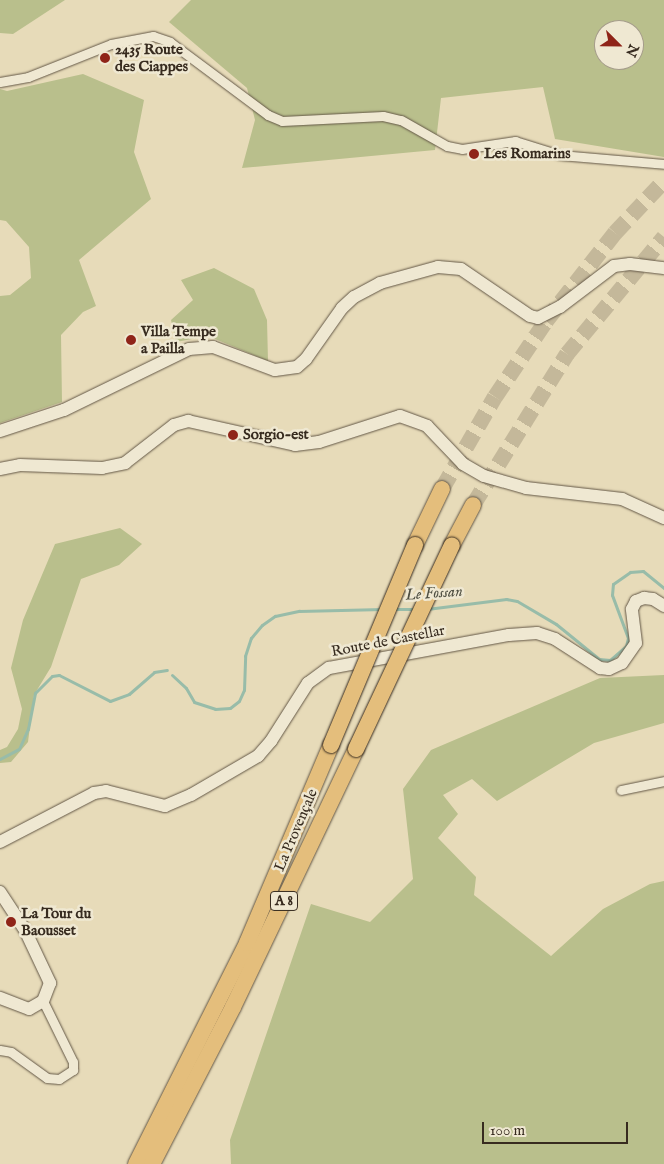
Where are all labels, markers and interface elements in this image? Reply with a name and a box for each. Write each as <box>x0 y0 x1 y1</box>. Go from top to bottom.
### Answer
north arrow <box>594 20 644 70</box>
place label: 2435 Route des Ciappes <box>115 40 188 75</box>
text: N <box>621 41 643 60</box>
marker: 2435 Route des Ciappes <box>99 52 111 64</box>
place label: Les Romarins <box>484 145 570 163</box>
marker: Les Romarins <box>468 148 480 160</box>
place label: Villa Tempe a Pailla <box>141 322 216 357</box>
marker: Villa Tempe a Pailla <box>125 334 137 346</box>
place label: Sorgio-est <box>243 426 309 444</box>
marker: Sorgio-est <box>227 429 239 441</box>
water label: Le Fossan <box>405 582 463 606</box>
street label: Route de Castellar <box>330 621 446 661</box>
street label: La Provençale <box>271 786 321 874</box>
road number: A 8 <box>269 889 299 912</box>
place label: La Tour du Baousset <box>21 904 91 939</box>
marker: La Tour du Baousset <box>5 916 17 928</box>
scale bar <box>484 1112 630 1144</box>
text: 100 m <box>490 1121 525 1140</box>

